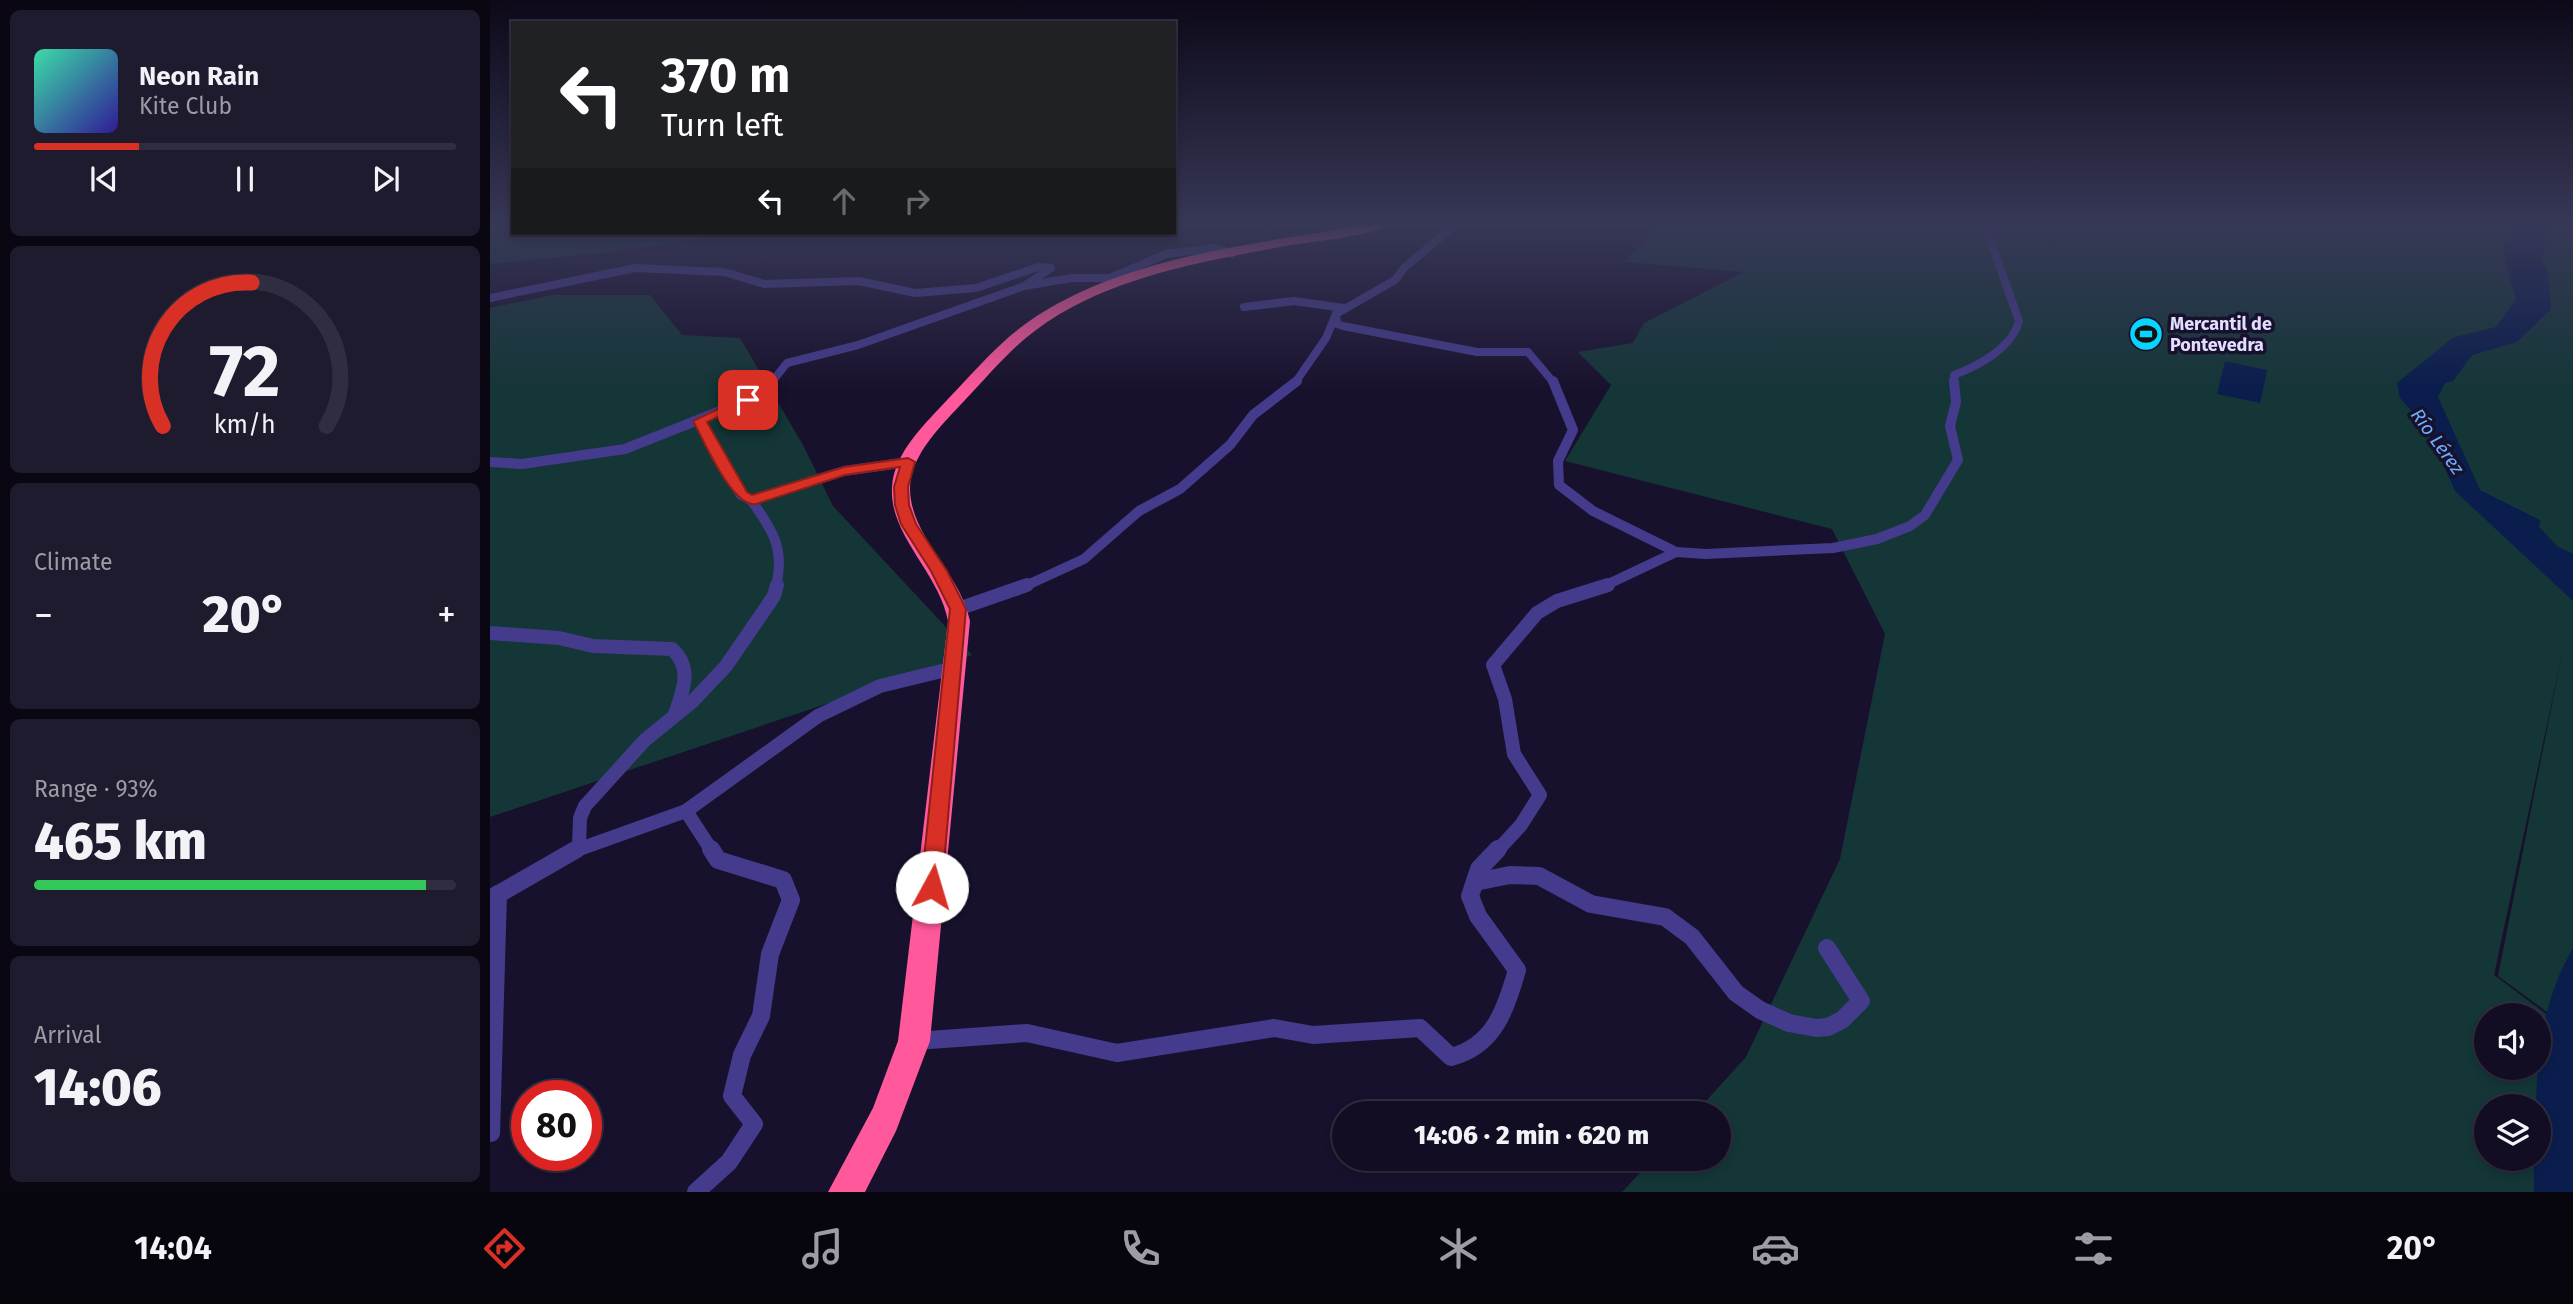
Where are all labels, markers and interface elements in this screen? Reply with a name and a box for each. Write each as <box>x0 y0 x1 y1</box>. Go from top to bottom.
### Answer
text: 370 m <box>661 46 790 105</box>
icon: left <box>546 49 637 140</box>
text: Neon Rain <box>139 61 259 92</box>
text: Kite Club <box>139 92 232 120</box>
text: Turn left <box>661 106 783 144</box>
icon: previous <box>85 160 123 198</box>
icon: pause <box>226 160 264 198</box>
icon: next <box>367 160 405 198</box>
icon: left <box>752 182 790 220</box>
icon: ahead <box>825 182 863 220</box>
icon: right <box>898 182 936 220</box>
place label: Mercantil de Pontevedra <box>2170 313 2272 356</box>
sports icon: Mercantil de Pontevedra <box>2127 315 2165 353</box>
text: 72 <box>209 328 281 415</box>
pin <box>718 370 778 430</box>
icon: arrive <box>729 381 767 419</box>
water label: Río Lérez <box>2406 404 2470 479</box>
text: km/h <box>214 409 276 439</box>
text: Climate <box>34 548 113 576</box>
text: 20° <box>202 583 288 646</box>
text: − <box>34 592 53 638</box>
text: + <box>437 592 456 638</box>
text: Range · 93% <box>34 775 158 803</box>
text: 465 km <box>34 810 207 873</box>
position arrow <box>895 850 969 924</box>
map controls <box>2474 1003 2551 1171</box>
button: sound <box>2474 1003 2551 1080</box>
text: Arrival <box>34 1021 101 1049</box>
text: 14:06 <box>34 1056 162 1119</box>
speed limit sign: 80 <box>511 1080 602 1171</box>
button: layers <box>2474 1094 2551 1171</box>
text: 14:06 · 2 min · 620 m <box>1414 1120 1649 1151</box>
icon: directions <box>480 1224 529 1273</box>
icon: music <box>798 1224 847 1273</box>
icon: phone <box>1116 1224 1165 1273</box>
icon: climate <box>1434 1224 1483 1273</box>
icon: car <box>1751 1224 1800 1273</box>
icon: filters <box>2069 1224 2118 1273</box>
text: 14:04 <box>134 1229 212 1267</box>
text: 20° <box>2387 1229 2439 1267</box>

